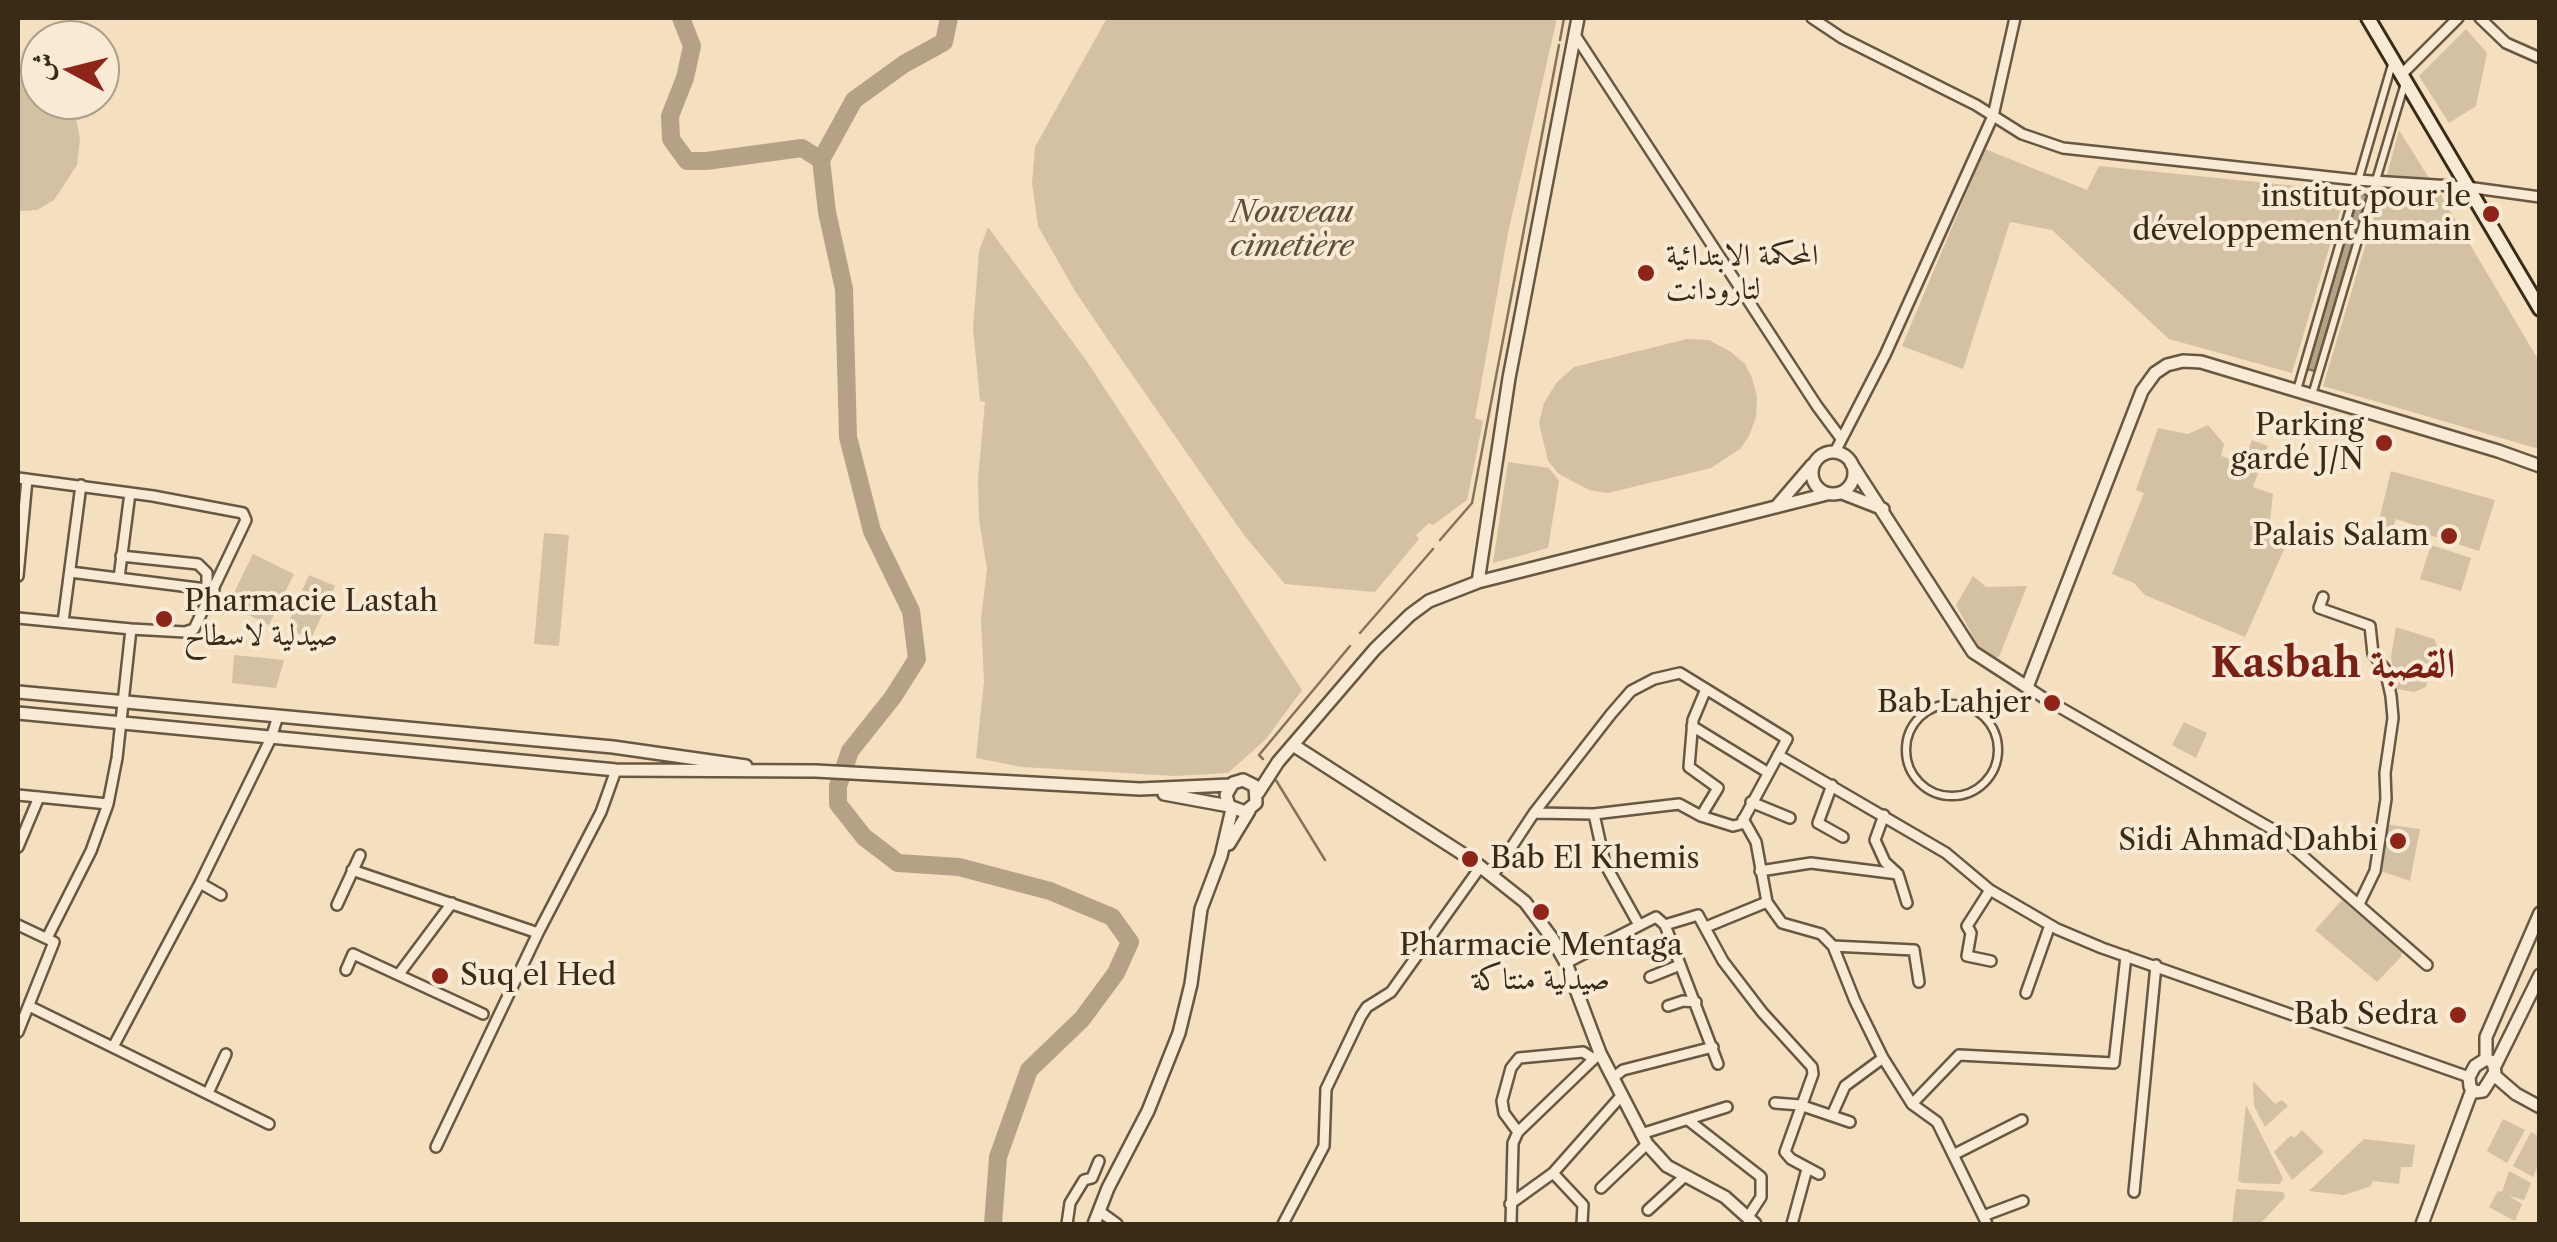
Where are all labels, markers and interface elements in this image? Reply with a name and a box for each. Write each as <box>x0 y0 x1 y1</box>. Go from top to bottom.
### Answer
north arrow <box>20 20 120 120</box>
text: ش <box>24 51 61 82</box>
place label: institut pour le développement humain <box>2132 179 2471 250</box>
park label: Nouveau cimetière <box>1230 195 1354 266</box>
marker: institut pour le développement humain <box>2480 203 2502 225</box>
place label: المحكمة الابتدائية لتارودانت <box>1666 238 1819 308</box>
marker: المحكمة الابتدائية لتارودانت <box>1635 262 1657 284</box>
place label: Parking gardé J/N <box>2231 408 2364 478</box>
marker: Parking gardé J/N <box>2373 432 2395 454</box>
place label: Palais Salam <box>2253 518 2429 554</box>
marker: Palais Salam <box>2438 525 2460 547</box>
place label: Pharmacie Lastah صيدلية لاسطاح <box>184 584 438 654</box>
marker: Pharmacie Lastah صيدلية لاسطاح <box>153 608 175 630</box>
district label: Kasbah القصبة <box>2211 641 2455 689</box>
place label: Bab Lahjer <box>1877 685 2032 721</box>
marker: Bab Lahjer <box>2041 692 2063 714</box>
place label: Sidi Ahmad Dahbi <box>2118 823 2378 859</box>
marker: Sidi Ahmad Dahbi <box>2387 830 2409 852</box>
place label: Bab El Khemis <box>1490 841 1700 877</box>
marker: Bab El Khemis <box>1459 848 1481 870</box>
marker: Pharmacie Mentaga صيدلية منتاكة <box>1530 901 1552 923</box>
place label: Pharmacie Mentaga صيدلية منتاكة <box>1399 928 1683 998</box>
place label: Suq el Hed <box>460 958 616 994</box>
marker: Suq el Hed <box>429 965 451 987</box>
place label: Bab Sedra <box>2294 997 2438 1033</box>
marker: Bab Sedra <box>2447 1004 2469 1026</box>

